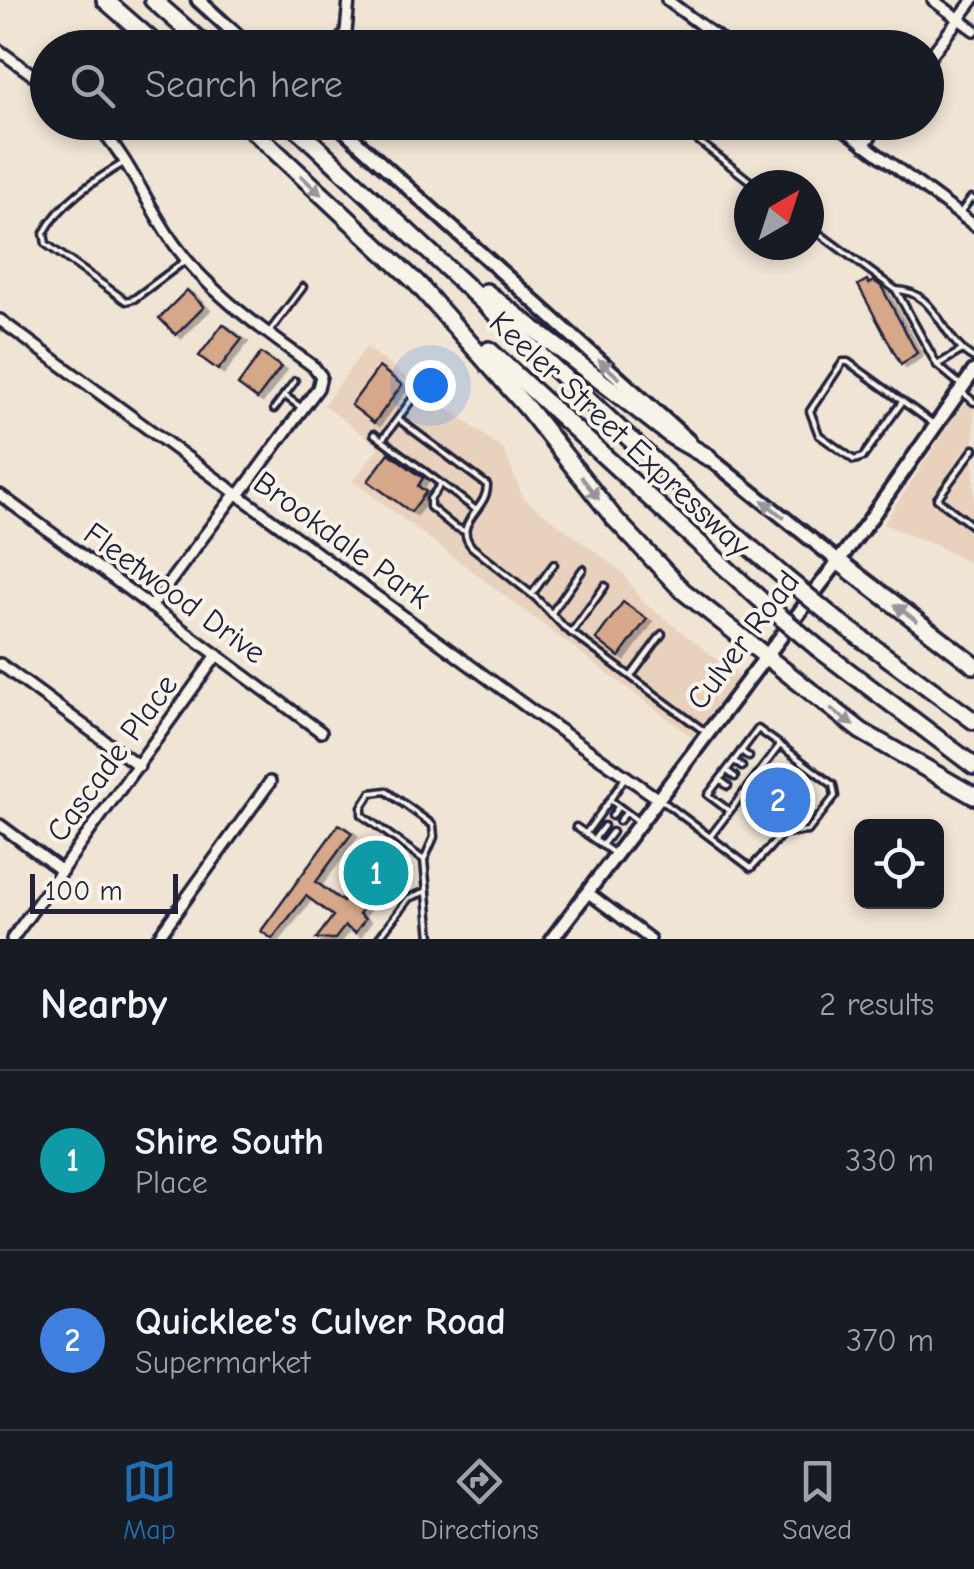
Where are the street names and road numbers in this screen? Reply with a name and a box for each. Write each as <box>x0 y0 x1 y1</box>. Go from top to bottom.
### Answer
street label: Keeler Street Expressway <box>482 304 758 565</box>
street label: Brookdale Park <box>247 464 438 617</box>
street label: Fleetwood Drive <box>77 515 273 671</box>
street label: Culver Road <box>679 563 807 717</box>
street label: Cascade Place <box>39 667 185 849</box>

